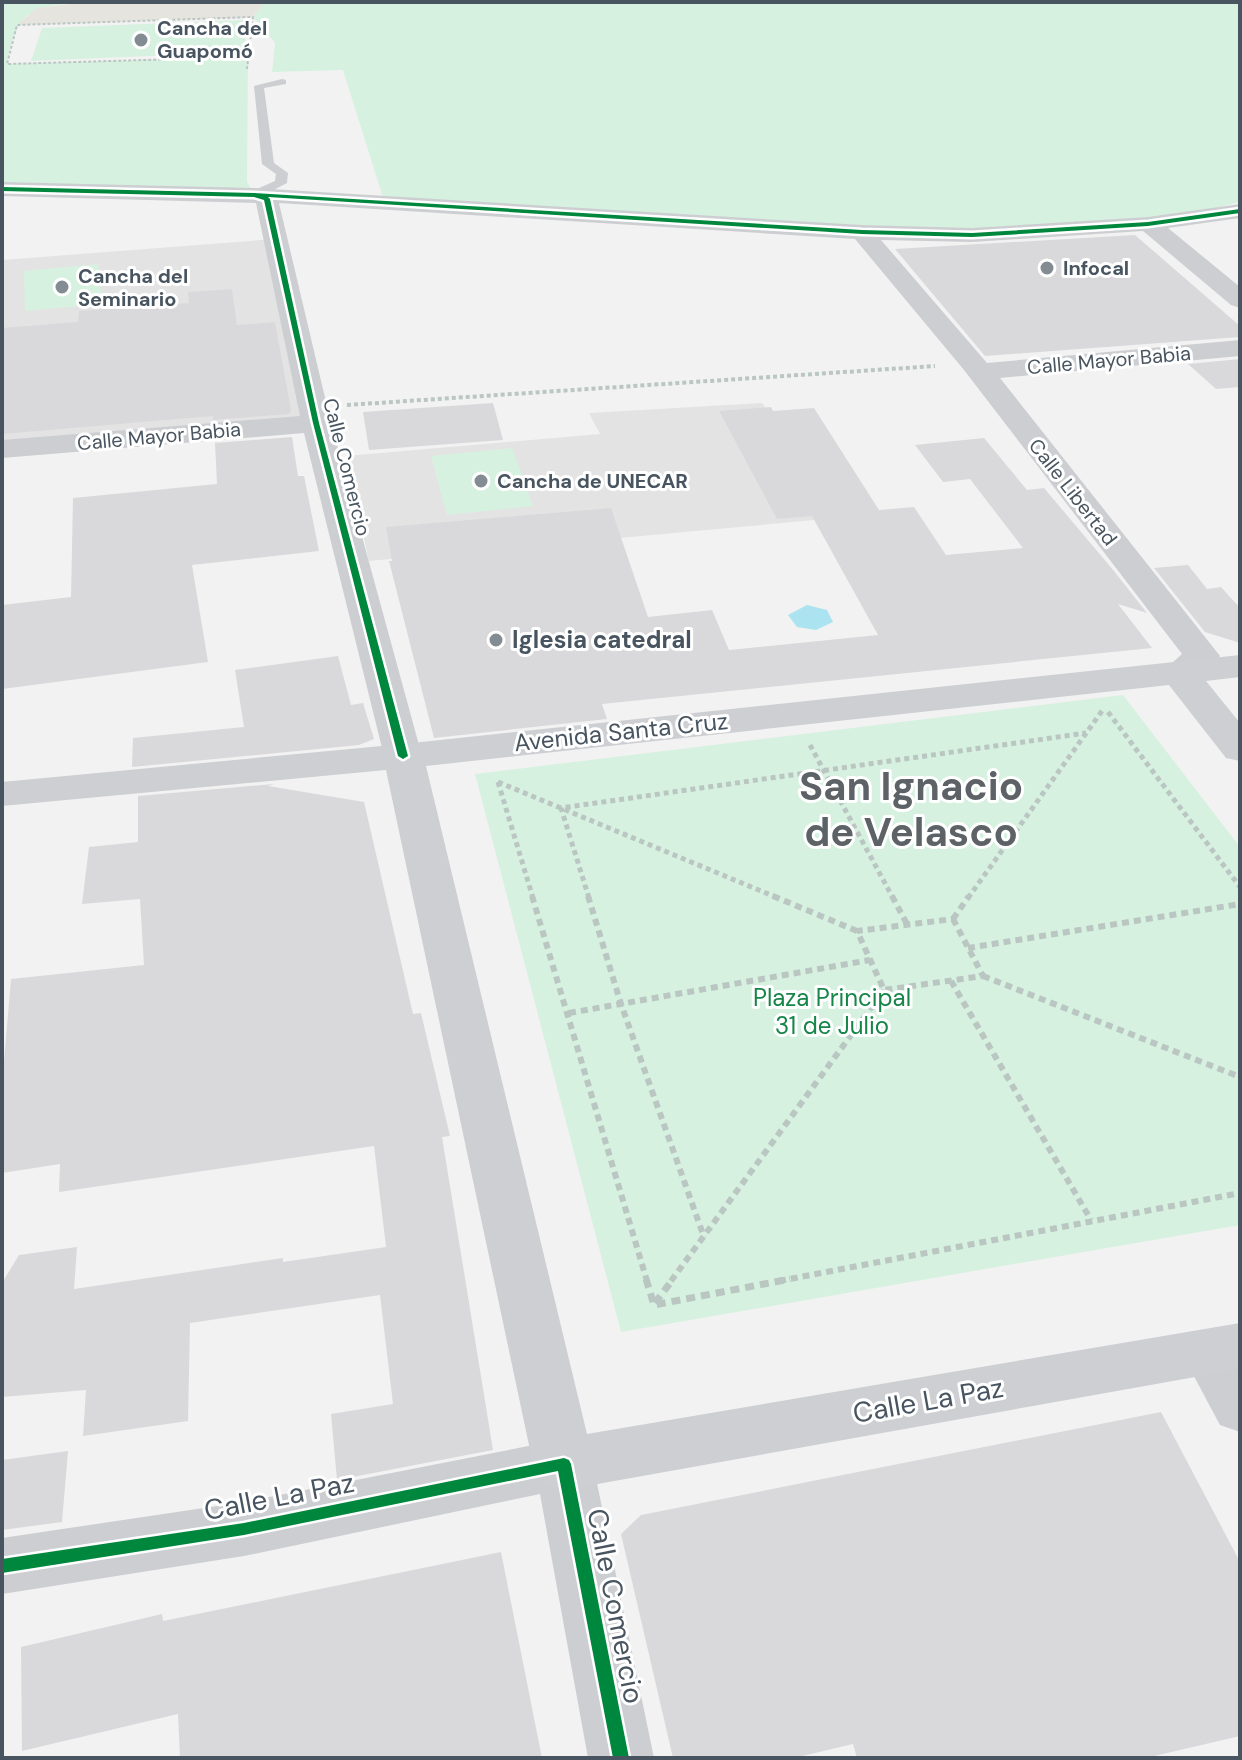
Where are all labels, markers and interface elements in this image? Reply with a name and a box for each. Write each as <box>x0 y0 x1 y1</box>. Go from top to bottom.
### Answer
place label: Cancha del Guapomó <box>157 15 267 64</box>
marker: Cancha del Guapomó <box>132 31 150 49</box>
place label: Infocal <box>1063 255 1129 281</box>
marker: Infocal <box>1038 259 1056 277</box>
place label: Cancha del Seminario <box>78 263 188 312</box>
marker: Cancha del Seminario <box>53 278 71 296</box>
street label: Calle Mayor Babia <box>1026 340 1192 380</box>
street label: Calle Comercio <box>317 395 377 539</box>
street label: Calle Mayor Babia <box>76 416 242 456</box>
street label: Calle Libertad <box>1023 433 1123 551</box>
place label: Cancha de UNECAR <box>497 468 688 494</box>
marker: Cancha de UNECAR <box>472 472 490 490</box>
place label: Iglesia catedral <box>512 624 692 655</box>
marker: Iglesia catedral <box>487 631 505 649</box>
street label: Avenida Santa Cruz <box>512 705 729 758</box>
district label: San Ignacio de Velasco <box>799 760 1023 858</box>
park label: Plaza Principal 31 de Julio <box>753 982 911 1041</box>
street label: Calle La Paz <box>850 1369 1006 1432</box>
street label: Calle La Paz <box>201 1464 357 1529</box>
street label: Calle Comercio <box>578 1505 653 1707</box>

